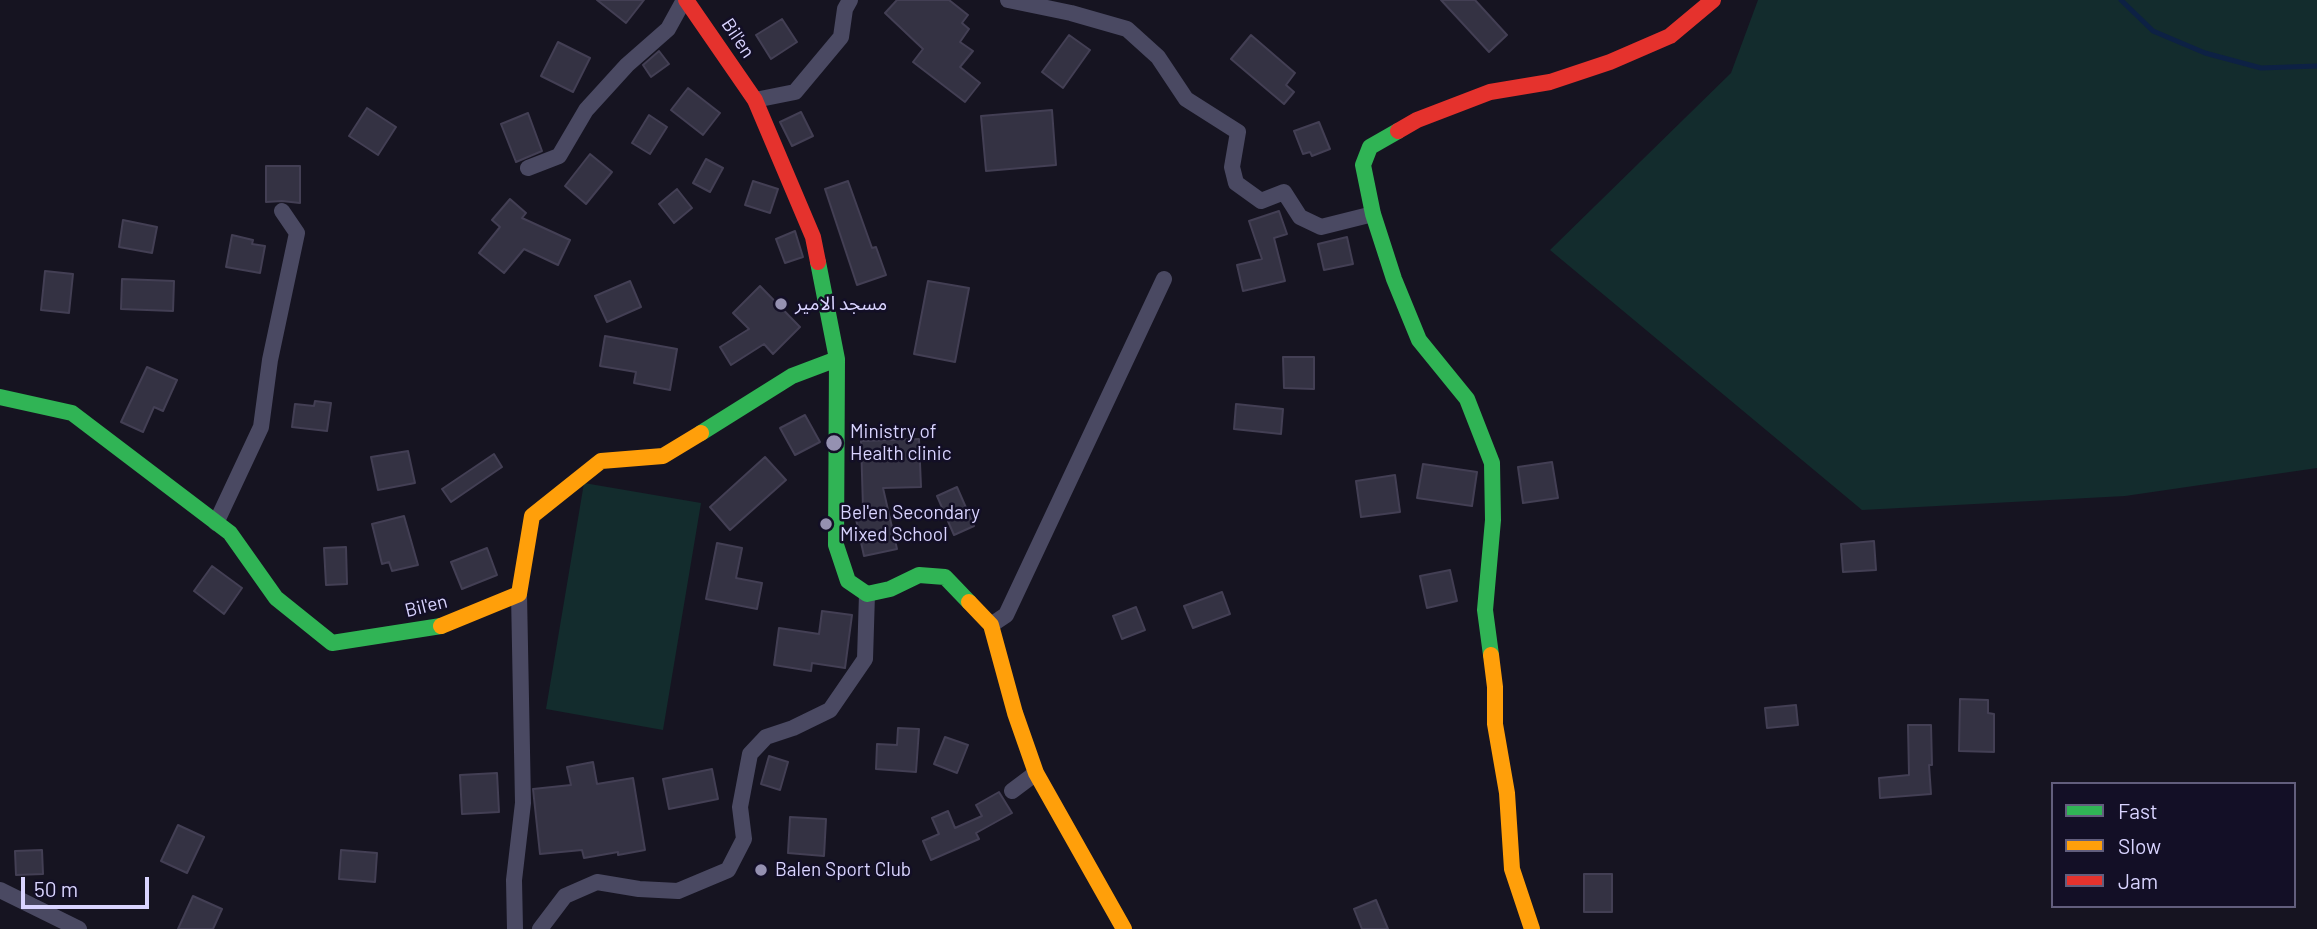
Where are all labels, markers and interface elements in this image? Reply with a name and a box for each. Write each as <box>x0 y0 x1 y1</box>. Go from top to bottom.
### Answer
street label: Bil'en <box>717 14 759 62</box>
place label: مسجد الامير <box>795 293 887 315</box>
marker: مسجد الامير <box>773 296 789 312</box>
place label: Ministry of Health clinic <box>850 421 952 465</box>
marker: Ministry of Health clinic <box>824 433 844 453</box>
place label: Bel'en Secondary Mixed School <box>840 502 980 546</box>
marker: Bel'en Secondary Mixed School <box>818 516 834 532</box>
street label: Bil'en <box>402 590 450 622</box>
legend <box>2051 782 2296 908</box>
text: Fast <box>2118 798 2158 823</box>
text: Slow <box>2118 833 2161 858</box>
place label: Balen Sport Club <box>775 859 911 881</box>
scale bar <box>24 862 152 906</box>
marker: Balen Sport Club <box>753 862 769 878</box>
text: Jam <box>2118 868 2158 893</box>
text: 50 m <box>34 876 78 901</box>

